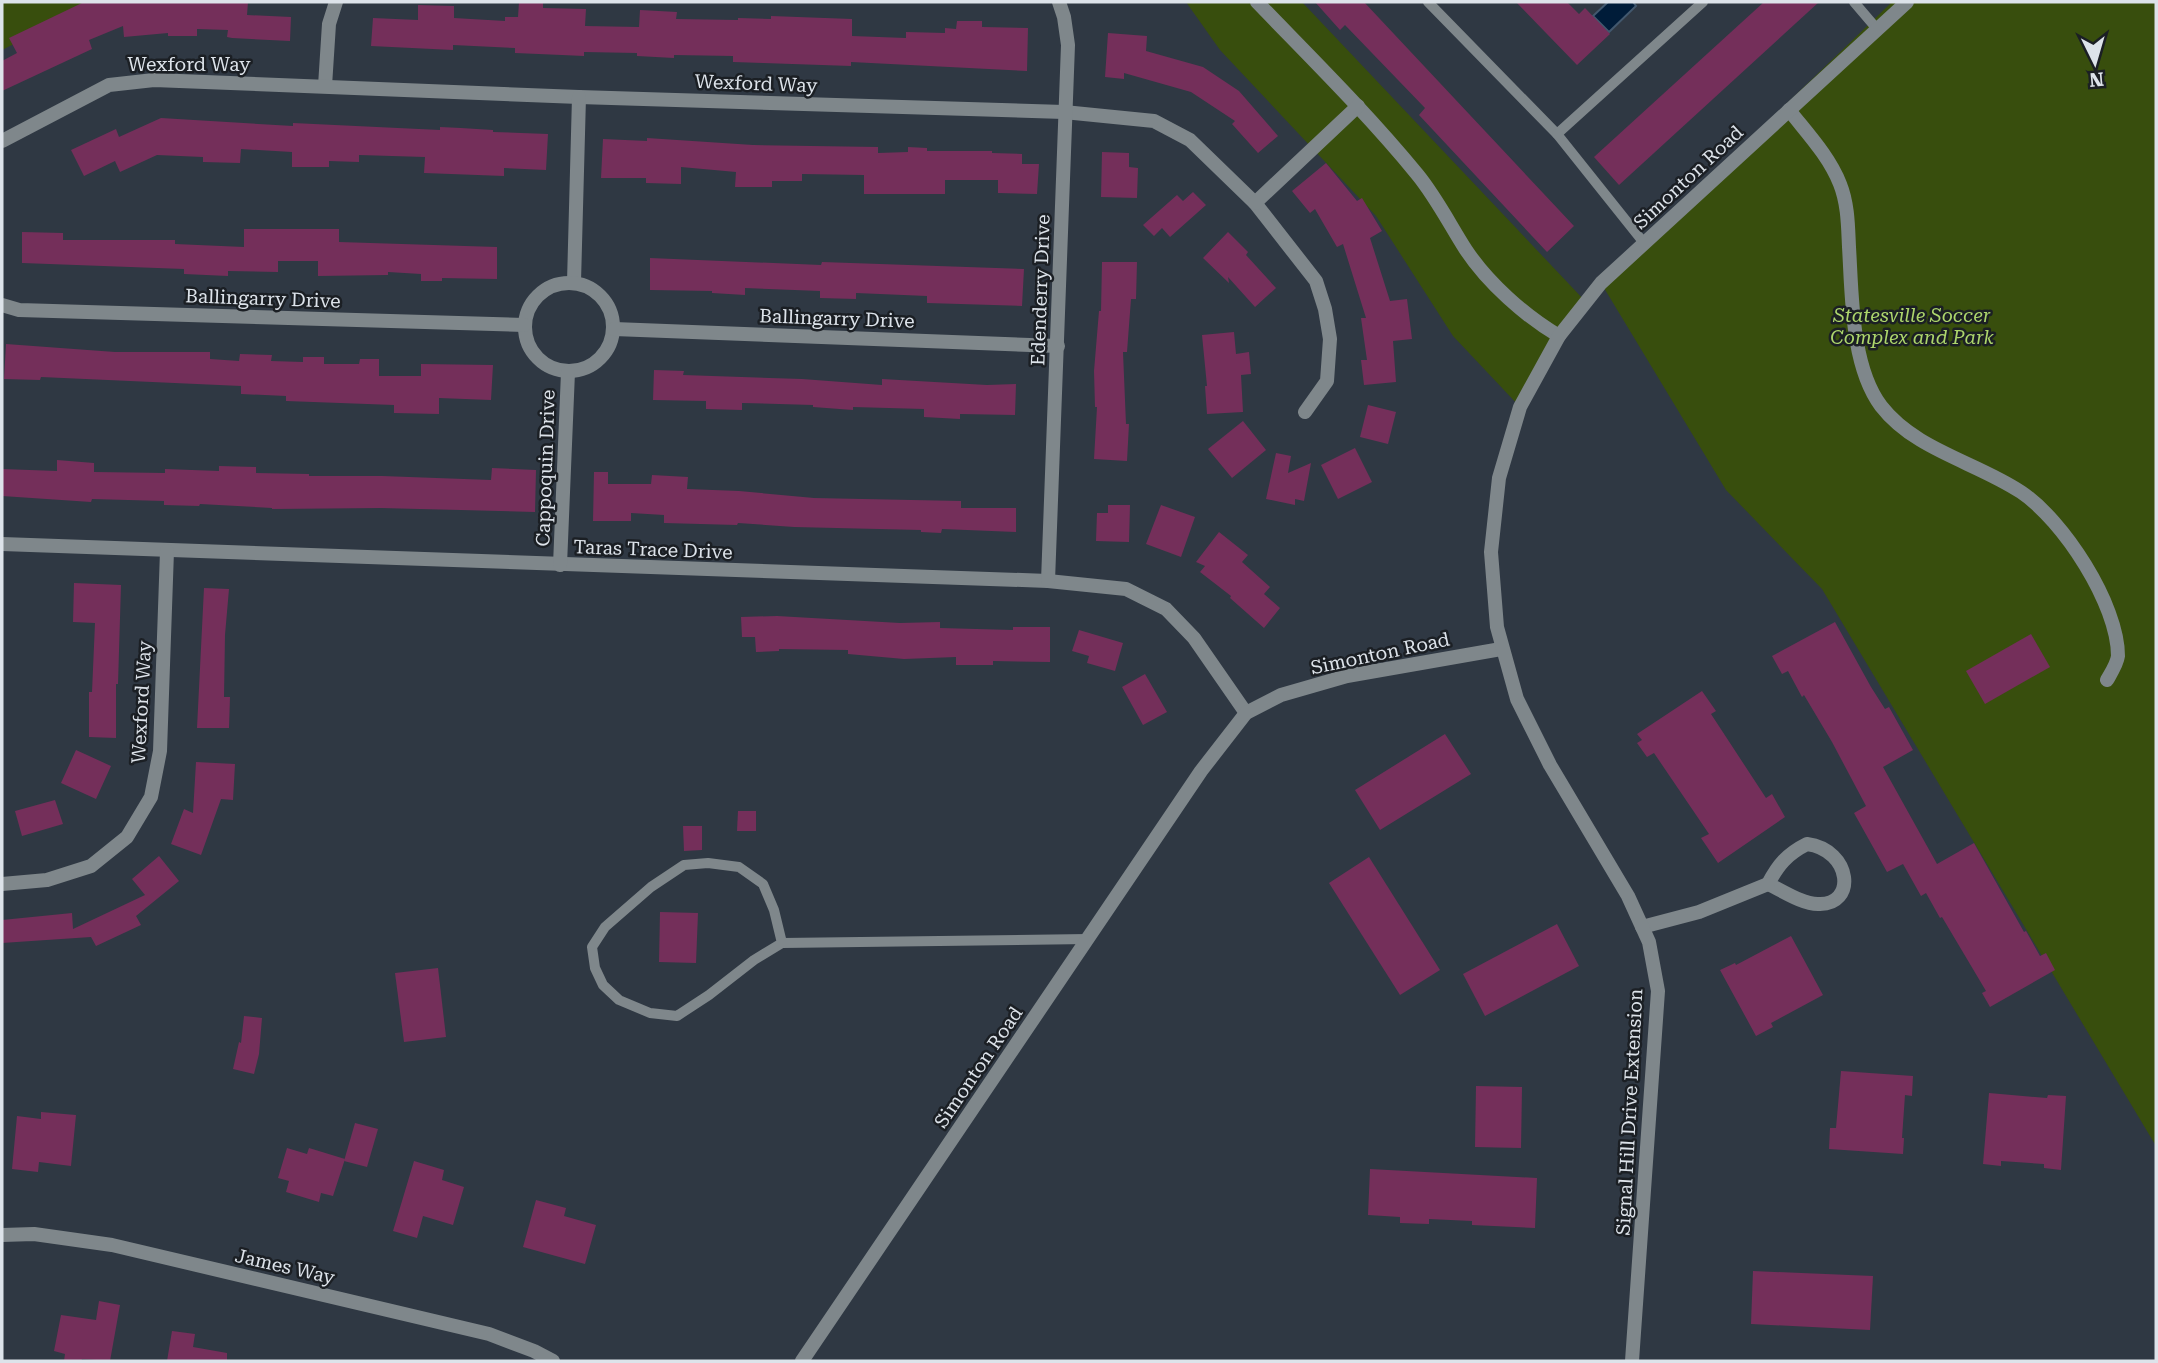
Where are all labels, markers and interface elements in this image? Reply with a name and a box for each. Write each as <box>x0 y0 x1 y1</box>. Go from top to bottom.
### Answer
north arrow <box>2060 28 2130 98</box>
street label: Wexford Way <box>128 53 251 76</box>
text: N <box>2088 67 2105 92</box>
street label: Wexford Way <box>694 70 819 97</box>
street label: Simonton Road <box>1629 121 1748 234</box>
street label: Edenderry Drive <box>1026 214 1055 366</box>
street label: Ballingarry Drive <box>185 284 341 313</box>
street label: Ballingarry Drive <box>759 304 915 333</box>
park label: Statesville Soccer Complex and Park <box>1830 304 1994 349</box>
street label: Cappoquin Drive <box>531 389 560 547</box>
street label: Taras Trace Drive <box>573 535 733 564</box>
street label: Simonton Road <box>1309 628 1452 679</box>
street label: Wexford Way <box>127 639 156 764</box>
street label: Signal Hill Drive Extension <box>1612 988 1647 1236</box>
street label: Simonton Road <box>929 1002 1028 1132</box>
street label: James Way <box>233 1244 338 1289</box>

